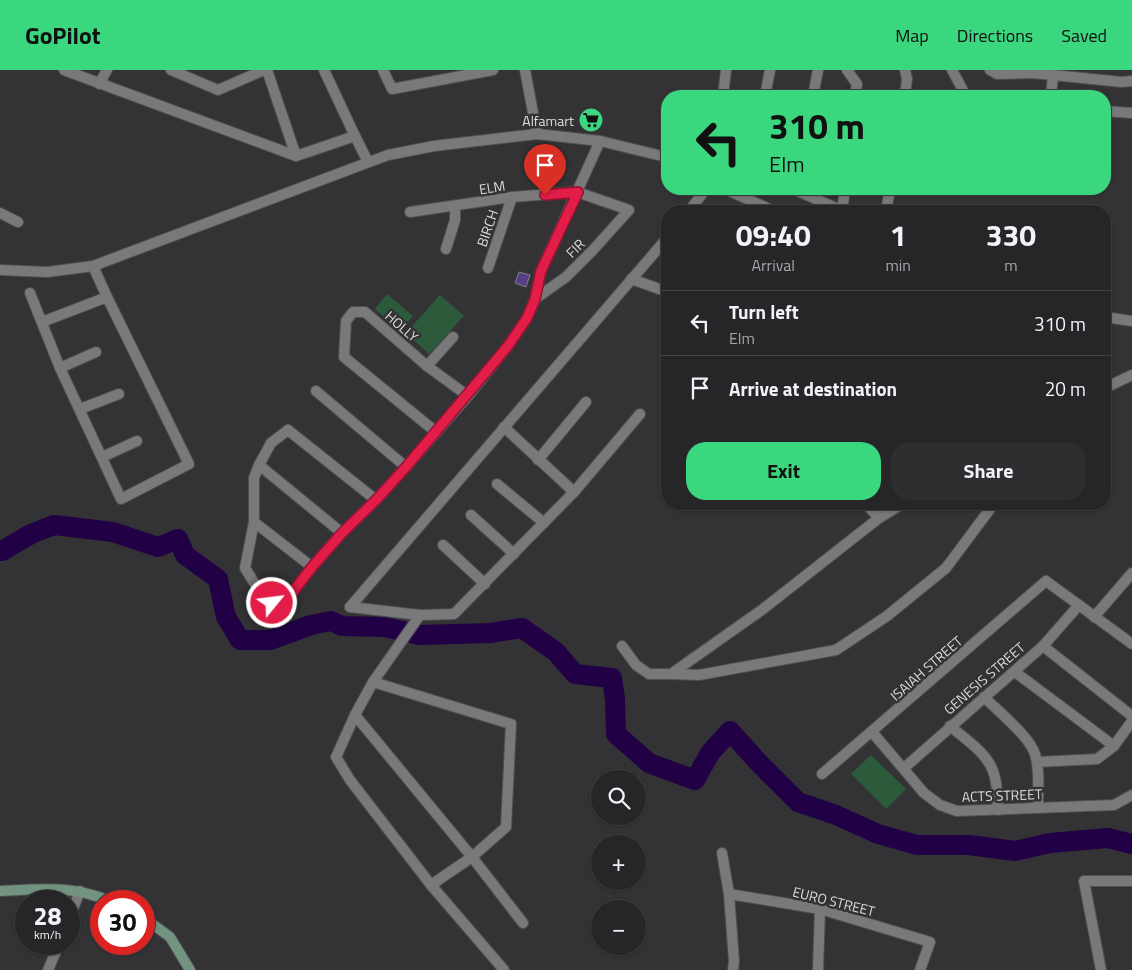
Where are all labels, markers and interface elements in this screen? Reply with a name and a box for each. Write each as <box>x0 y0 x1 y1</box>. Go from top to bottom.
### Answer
text: GoPilot <box>25 17 101 53</box>
text: Map <box>895 22 929 49</box>
text: Directions <box>957 22 1033 49</box>
text: Saved <box>1061 22 1107 49</box>
text: 310 m <box>769 99 865 153</box>
supermarket icon: Alfamart <box>578 107 604 133</box>
place label: Alfamart <box>522 110 574 131</box>
icon: left <box>686 110 751 175</box>
pin <box>524 144 566 195</box>
text: Elm <box>769 147 805 181</box>
icon: arrive <box>531 151 559 179</box>
street label: ELM <box>477 175 507 199</box>
street label: BIRCH <box>471 207 503 249</box>
text: 09:40 <box>736 212 811 258</box>
text: 1 <box>890 212 907 258</box>
text: 330 <box>986 212 1036 258</box>
street label: FIR <box>561 234 589 262</box>
text: Arrival <box>752 253 795 277</box>
text: min <box>885 253 911 277</box>
text: m <box>1004 253 1018 277</box>
text: Turn left <box>729 297 799 326</box>
street label: HOLLY <box>381 305 424 347</box>
icon: left <box>686 309 714 337</box>
text: 310 m <box>1034 309 1086 338</box>
text: Elm <box>729 326 755 350</box>
icon: arrive <box>686 374 714 402</box>
text: Arrive at destination <box>729 374 897 403</box>
text: 20 m <box>1045 374 1086 403</box>
button: Exit <box>686 442 881 500</box>
button: Share <box>891 442 1086 500</box>
position arrow <box>245 576 297 628</box>
street label: ISAIAH STREET <box>885 630 967 705</box>
street label: GENESIS STREET <box>939 636 1030 719</box>
map controls <box>591 770 646 955</box>
button: search <box>591 770 646 825</box>
street label: ACTS STREET <box>962 783 1043 807</box>
button: + <box>591 835 646 890</box>
street label: EURO STREET <box>791 881 878 922</box>
speed limit sign: 30 <box>90 890 155 955</box>
text: 28 <box>33 897 62 935</box>
button: − <box>591 900 646 955</box>
text: km/h <box>34 925 61 944</box>

